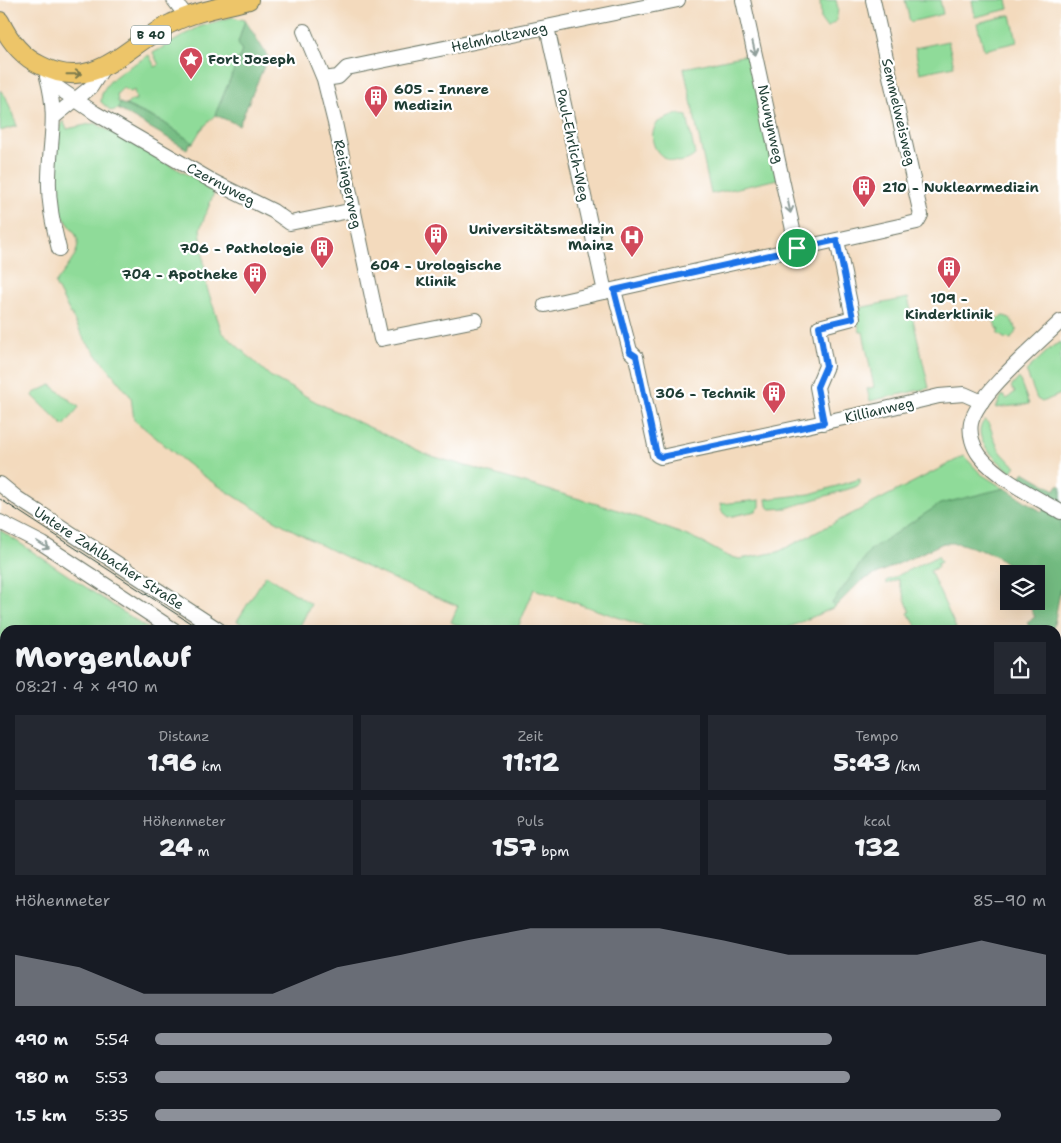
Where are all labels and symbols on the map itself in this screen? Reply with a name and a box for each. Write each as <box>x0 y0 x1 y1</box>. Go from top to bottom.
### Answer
street label: Helmholtzweg <box>449 18 549 56</box>
road number: B 40 <box>131 26 171 44</box>
one-way arrow <box>750 39 759 55</box>
place icon: Fort Joseph <box>178 46 204 80</box>
place label: Fort Joseph <box>208 50 295 68</box>
street label: Semmelweisweg <box>878 57 920 167</box>
one-way arrow <box>65 69 81 79</box>
place label: 605 - Innere Medizin <box>394 80 489 114</box>
street label: Naunynweg <box>754 83 788 165</box>
building icon: 605 - Innere Medizin <box>363 84 389 118</box>
street label: Paul-Ehrlich-Weg <box>552 87 594 203</box>
street label: Reisingerweg <box>330 138 366 230</box>
street label: Czernyweg <box>184 158 258 210</box>
building icon: 210 - Nuklearmedizin <box>851 174 877 208</box>
place label: 210 - Nuklearmedizin <box>882 178 1039 196</box>
one-way arrow <box>784 198 794 214</box>
place label: Universitätsmedizin Mainz <box>469 220 614 254</box>
building icon: 604 - Urologische Klinik <box>423 222 449 256</box>
hospital icon: Universitätsmedizin Mainz <box>619 224 645 258</box>
pin <box>776 227 818 269</box>
building icon: 706 - Pathologie <box>309 235 335 269</box>
place label: 706 - Pathologie <box>180 239 304 257</box>
building icon: 109 - Kinderklinik <box>936 255 962 289</box>
place label: 604 - Urologische Klinik <box>370 256 502 290</box>
building icon: 704 - Apotheke <box>242 261 268 295</box>
place label: 704 - Apotheke <box>122 265 238 283</box>
place label: 109 - Kinderklinik <box>905 289 993 323</box>
building icon: 306 - Technik <box>761 380 787 414</box>
place label: 306 - Technik <box>655 384 756 402</box>
street label: Killianweg <box>843 393 915 427</box>
street label: Untere Zahlbacher Straße <box>30 503 188 613</box>
one-way arrow <box>36 539 50 550</box>

